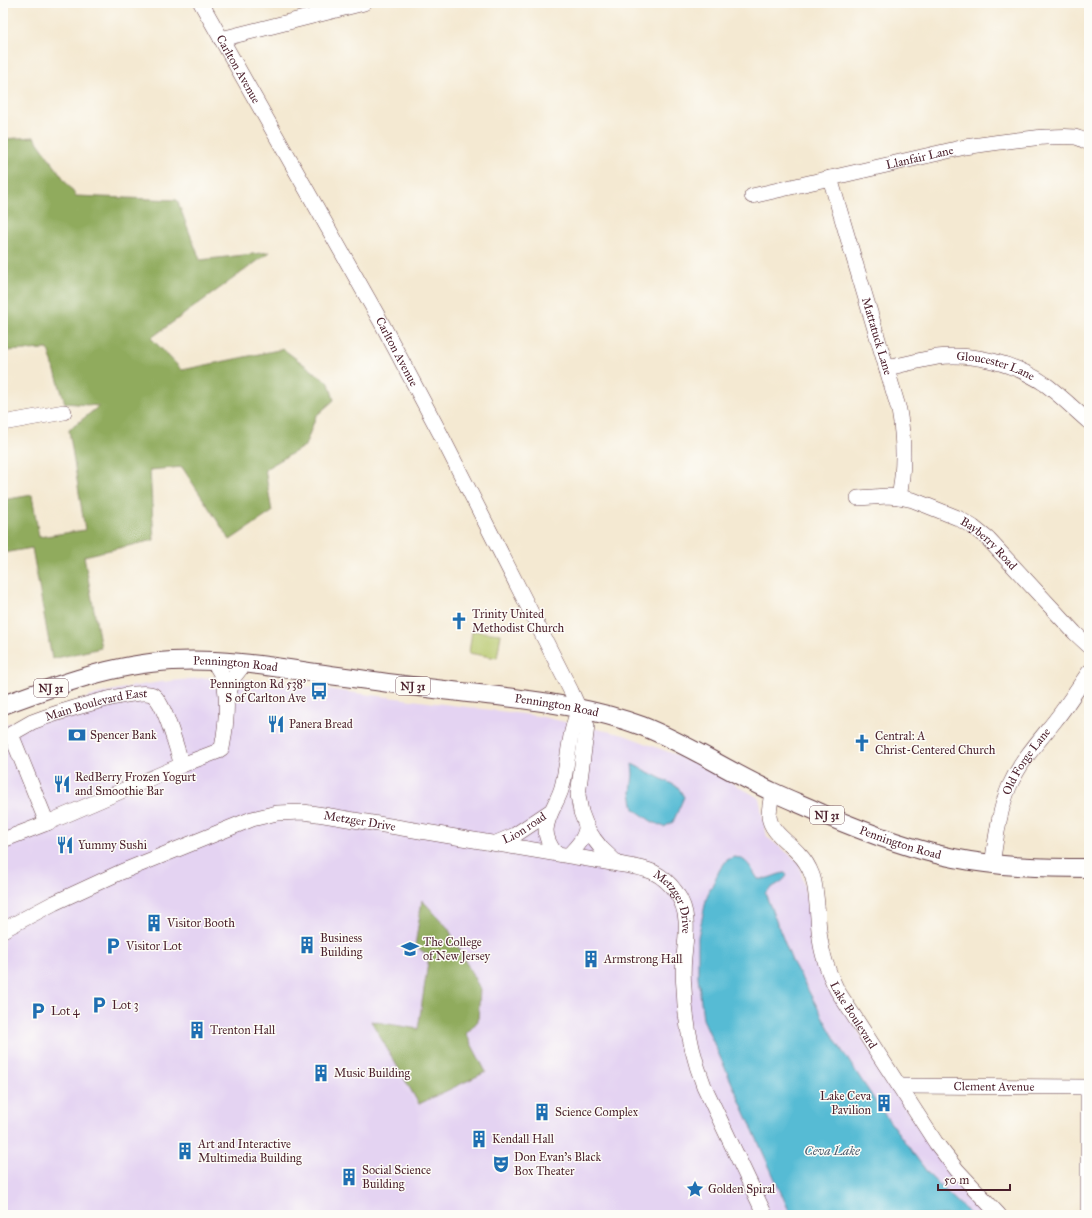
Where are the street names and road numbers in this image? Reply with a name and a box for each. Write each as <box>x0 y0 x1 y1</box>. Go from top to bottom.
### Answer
street label: Carlton Avenue <box>213 32 263 106</box>
street label: Llanfair Lane <box>885 143 955 172</box>
street label: Mattatuck Lane <box>859 296 895 377</box>
street label: Carlton Avenue <box>373 315 421 389</box>
street label: Gloucester Lane <box>956 349 1037 383</box>
street label: Bayberry Road <box>958 514 1020 573</box>
street label: Pennington Road <box>193 653 279 674</box>
road number: NJ 31 <box>396 677 430 695</box>
road number: NJ 31 <box>34 679 68 697</box>
street label: Main Boulevard East <box>43 686 148 724</box>
street label: Pennington Road <box>514 691 600 720</box>
street label: Old Forge Lane <box>1000 725 1053 797</box>
road number: NJ 31 <box>810 806 844 824</box>
street label: Metzger Drive <box>323 808 397 834</box>
street label: Lion road <box>500 809 549 847</box>
street label: Pennington Road <box>858 823 943 862</box>
street label: Metzger Drive <box>651 867 693 934</box>
street label: Lake Boulevard <box>827 979 880 1051</box>
street label: Clement Avenue <box>954 1079 1034 1094</box>

